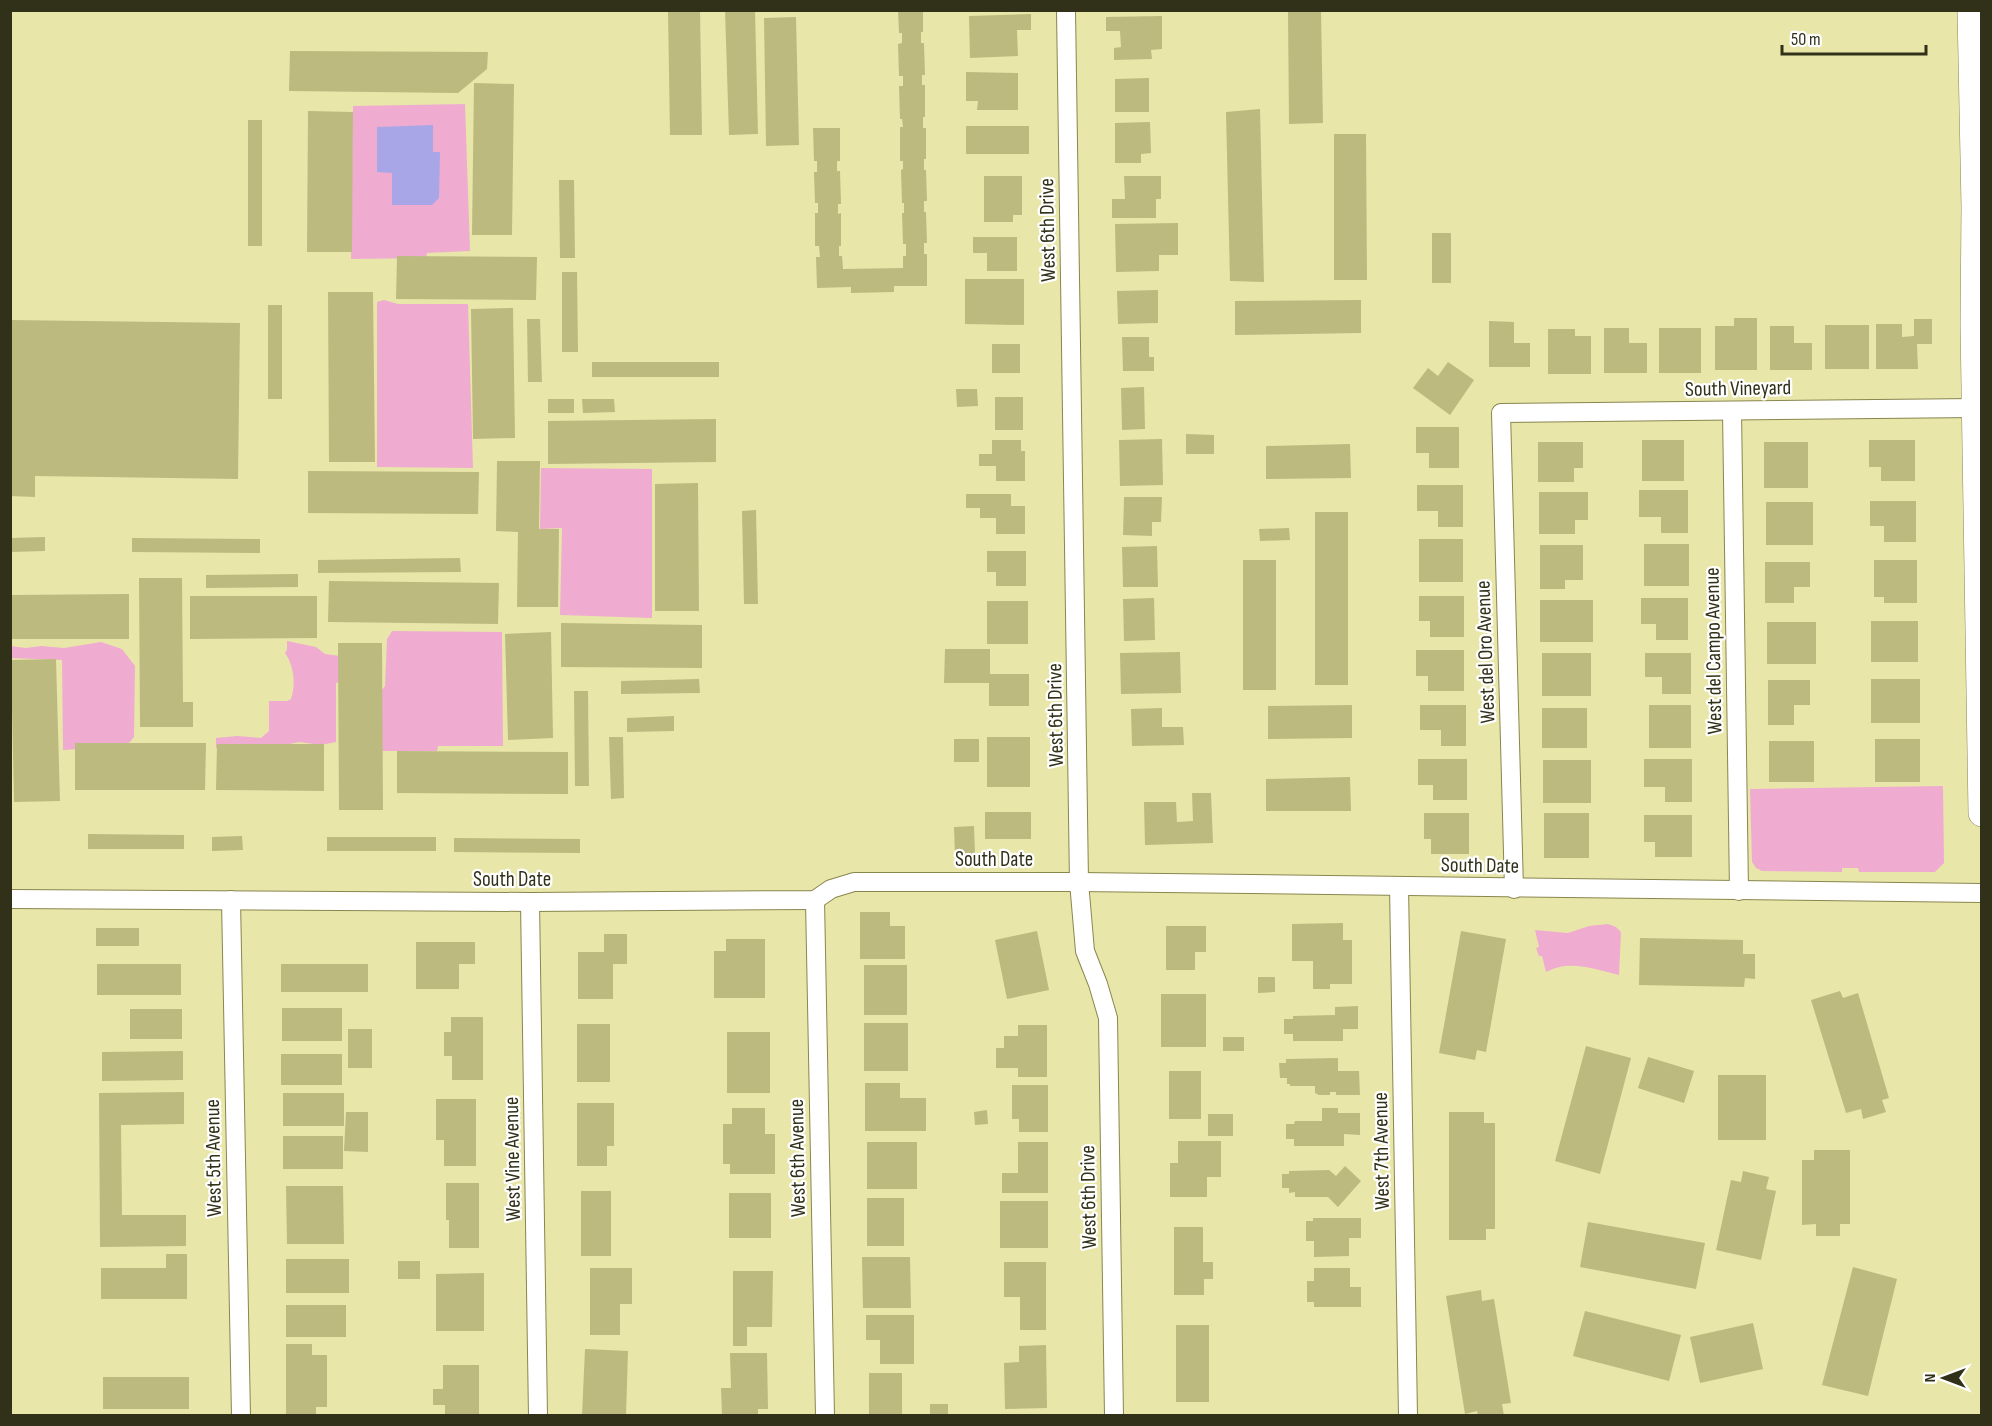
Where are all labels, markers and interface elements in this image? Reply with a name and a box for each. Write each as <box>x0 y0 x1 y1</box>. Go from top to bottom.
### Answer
scale bar <box>1782 18 1926 56</box>
text: 50 m <box>1791 29 1821 50</box>
street label: West 6th Drive <box>1034 178 1061 282</box>
street label: South Vineyard <box>1685 375 1791 402</box>
street label: West del Campo Avenue <box>1700 567 1727 735</box>
street label: West del Oro Avenue <box>1471 580 1500 724</box>
street label: West 6th Drive <box>1042 663 1069 767</box>
street label: South Date <box>955 847 1033 872</box>
street label: South Date <box>1441 852 1519 879</box>
street label: South Date <box>473 867 551 892</box>
street label: West 7th Avenue <box>1368 1092 1395 1210</box>
street label: West Vine Avenue <box>499 1097 526 1221</box>
street label: West 5th Avenue <box>200 1099 227 1217</box>
street label: West 6th Avenue <box>784 1099 811 1217</box>
street label: West 6th Drive <box>1075 1145 1102 1249</box>
north arrow <box>1914 1348 1974 1408</box>
text: N <box>1921 1374 1940 1382</box>

